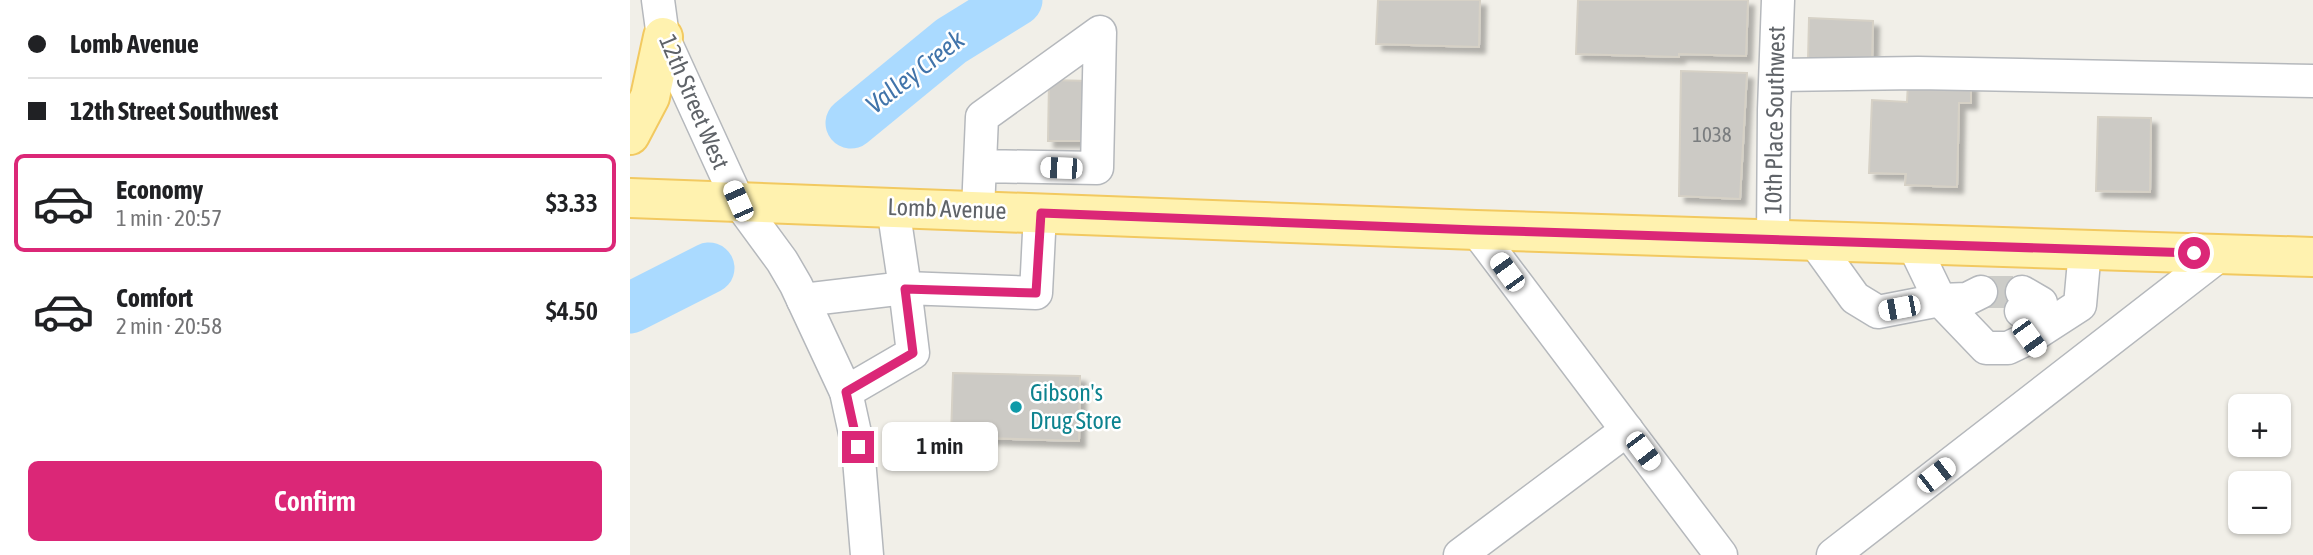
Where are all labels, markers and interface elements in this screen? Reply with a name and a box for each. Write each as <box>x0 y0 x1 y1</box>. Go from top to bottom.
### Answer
water label: Valley Creek <box>860 24 971 120</box>
street label: 10th Place Southwest <box>1759 25 1790 215</box>
text: Lomb Avenue <box>70 29 199 59</box>
street label: 12th Street West <box>654 31 735 173</box>
text: 12th Street Southwest <box>70 96 278 126</box>
house number: 1038 <box>1692 122 1732 146</box>
car <box>1040 157 1083 179</box>
icon: car <box>32 172 95 235</box>
text: Economy <box>116 175 203 205</box>
car <box>720 178 757 224</box>
text: $3.33 <box>546 188 598 218</box>
street label: Lomb Avenue <box>887 193 1007 224</box>
text: 1 min · 20:57 <box>116 205 222 231</box>
route start <box>2178 237 2210 269</box>
car <box>1487 249 1528 295</box>
icon: car <box>32 280 95 343</box>
text: Comfort <box>116 283 193 313</box>
car <box>1877 294 1922 322</box>
text: $4.50 <box>546 296 598 326</box>
text: 2 min · 20:58 <box>116 313 222 339</box>
car <box>2009 315 2050 361</box>
place label: Gibson's Drug Store <box>1030 379 1122 434</box>
map controls <box>2228 394 2291 534</box>
button: + <box>2228 394 2291 457</box>
marker: Gibson's Drug Store <box>1008 399 1024 415</box>
callout: 1 min <box>882 422 998 472</box>
car <box>1622 428 1665 474</box>
route end <box>842 431 874 463</box>
text: 1 min <box>917 433 963 459</box>
car <box>1913 454 1960 496</box>
button: Confirm <box>28 461 602 541</box>
button: − <box>2228 471 2291 534</box>

